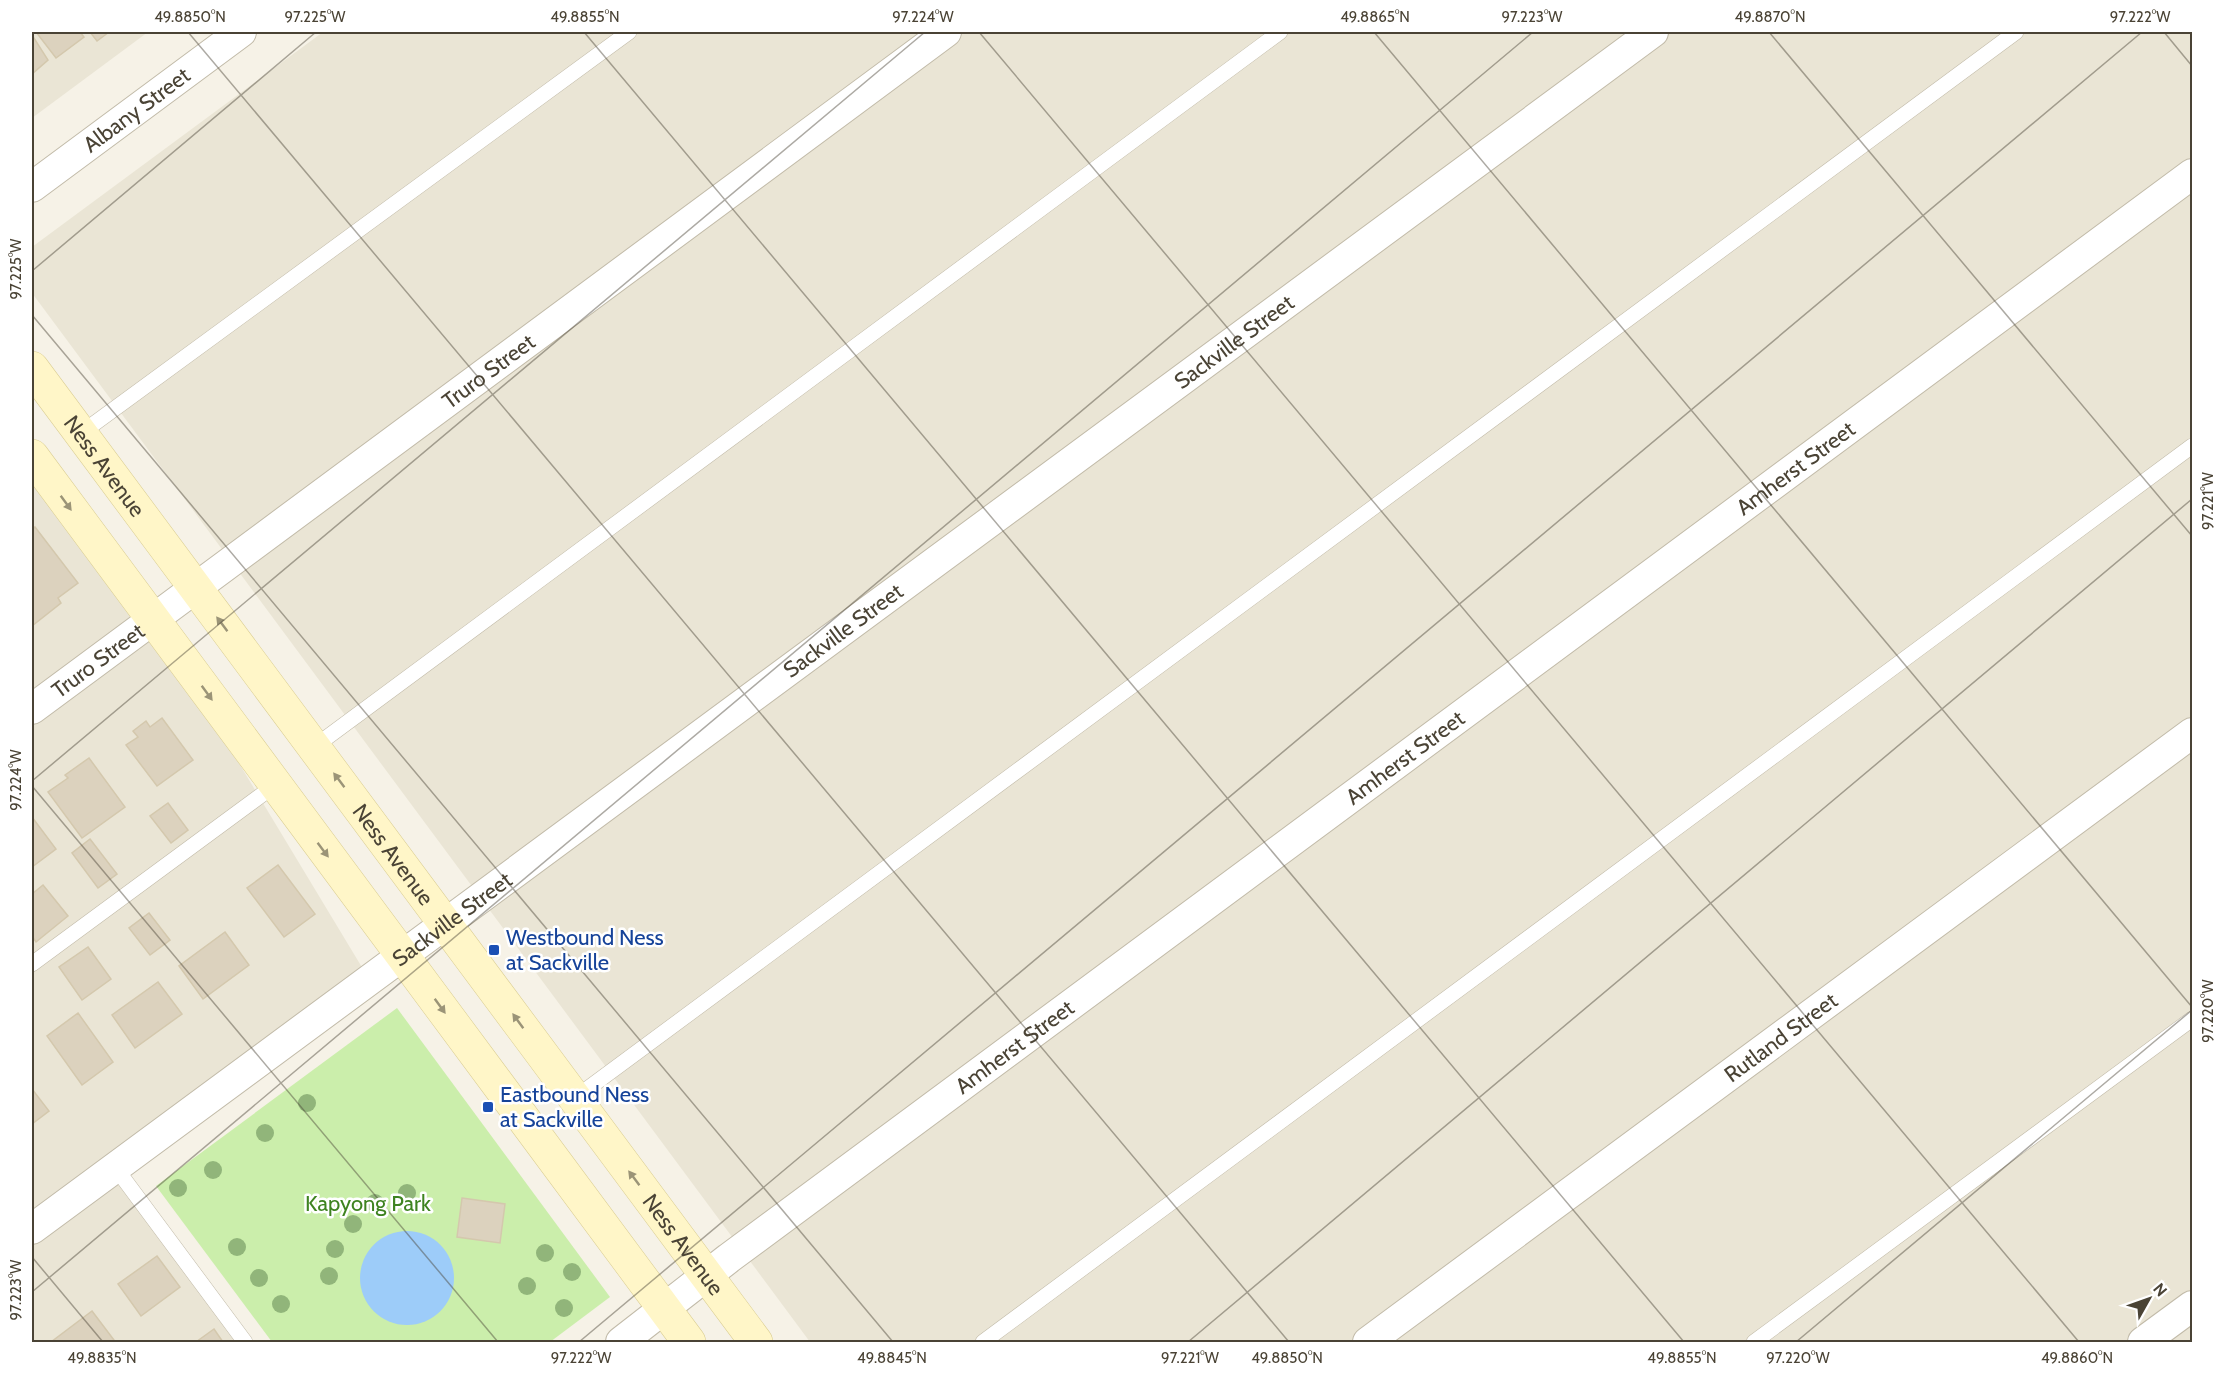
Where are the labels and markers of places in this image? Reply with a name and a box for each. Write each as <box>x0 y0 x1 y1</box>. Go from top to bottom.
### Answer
place label: Westbound Ness at Sackville <box>506 924 664 976</box>
marker: Westbound Ness at Sackville <box>487 943 501 957</box>
place label: Eastbound Ness at Sackville <box>500 1081 649 1133</box>
marker: Eastbound Ness at Sackville <box>481 1100 495 1114</box>

